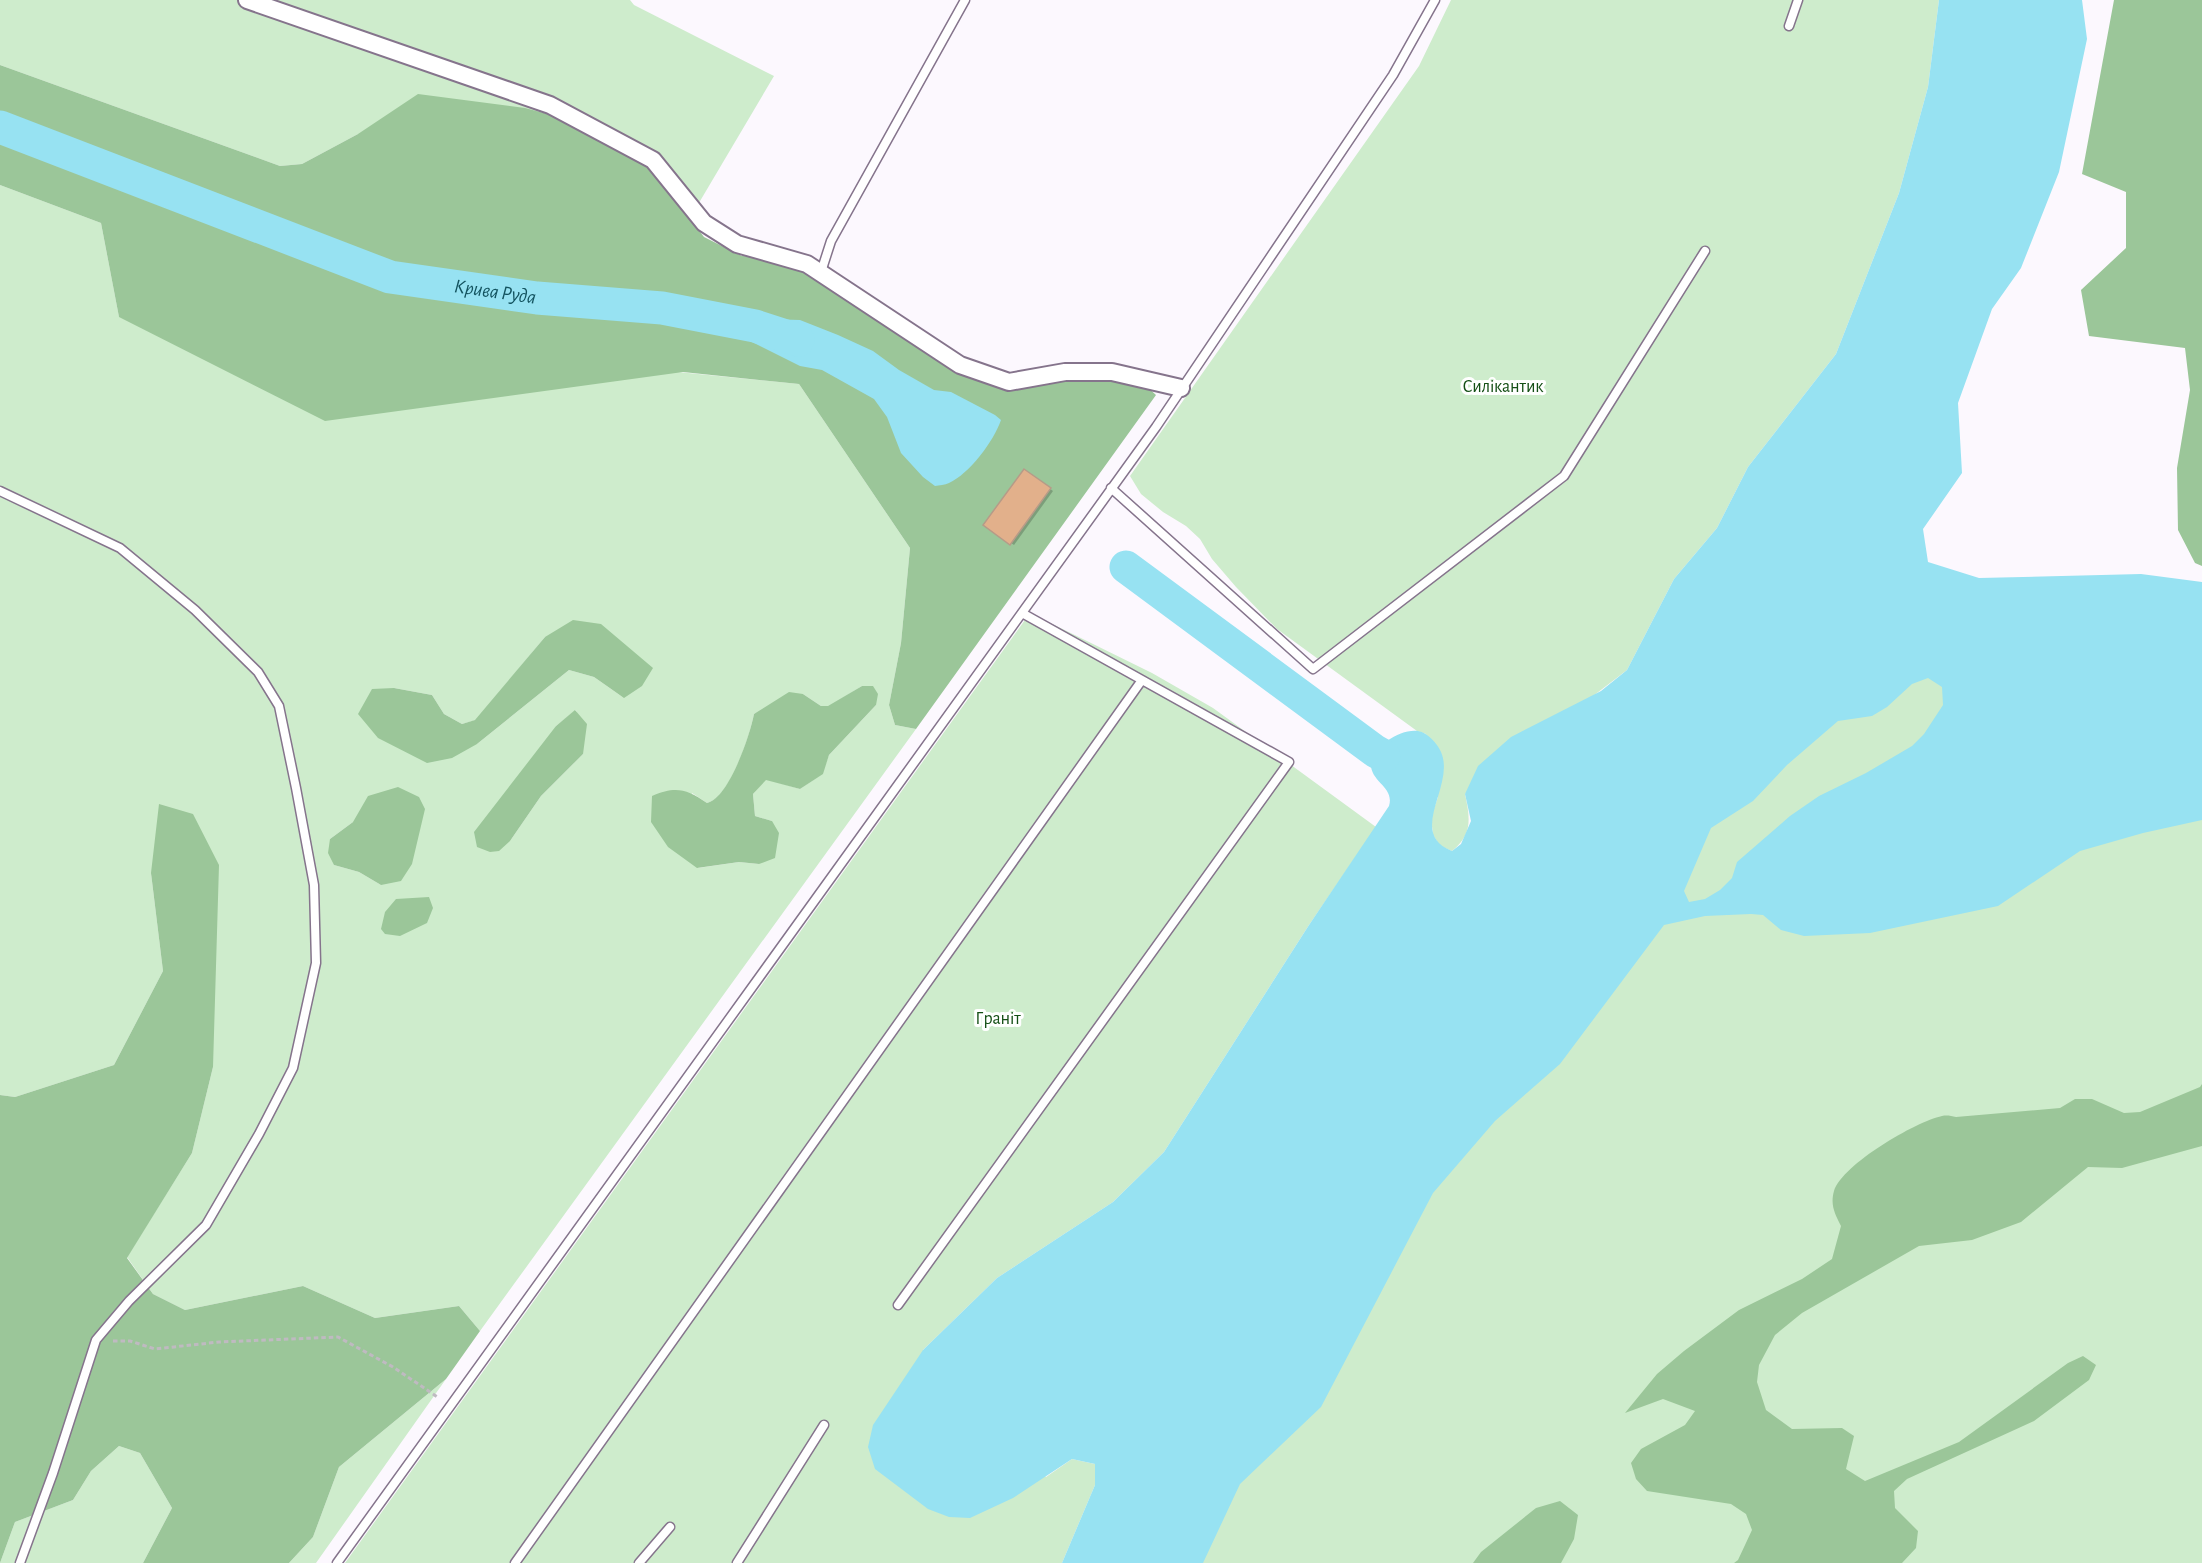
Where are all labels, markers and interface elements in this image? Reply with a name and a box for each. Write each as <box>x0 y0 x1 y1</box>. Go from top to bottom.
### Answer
water label: Крива Руда <box>453 276 537 308</box>
park label: Силікантик <box>1462 378 1544 396</box>
park label: Граніт <box>975 1010 1021 1028</box>

